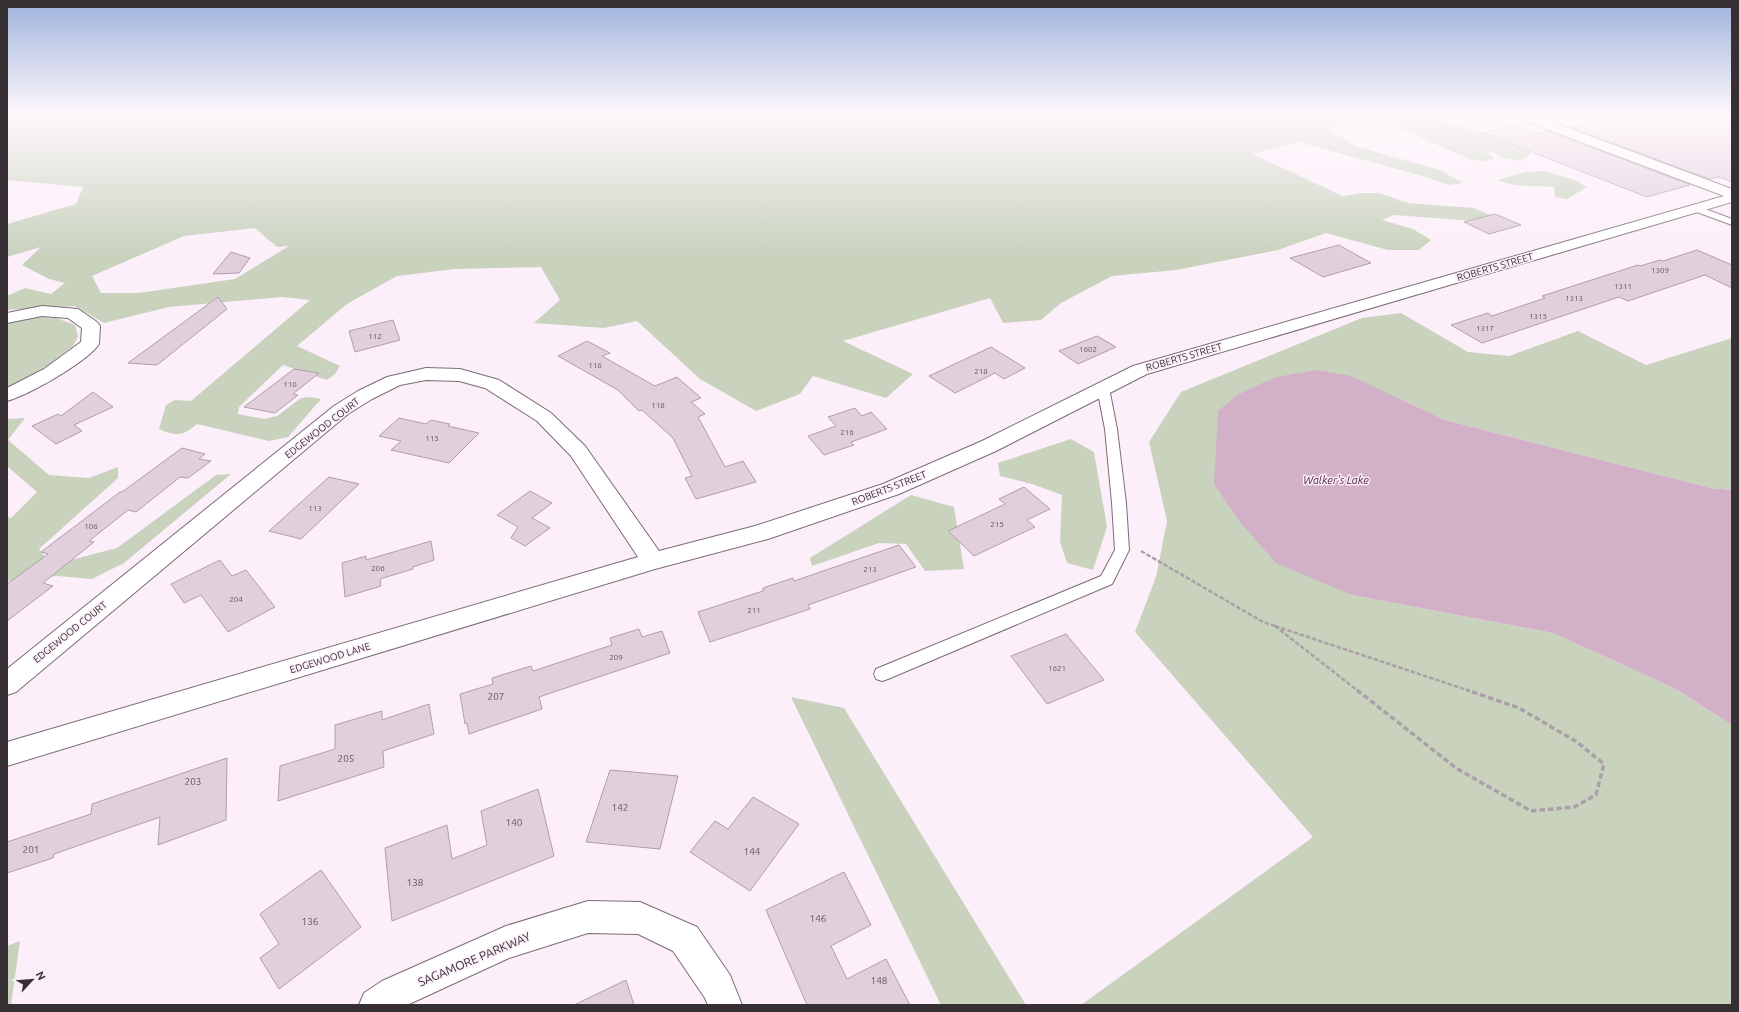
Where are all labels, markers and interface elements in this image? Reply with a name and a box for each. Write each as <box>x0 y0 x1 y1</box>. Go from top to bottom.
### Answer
street label: ROBERTS STREET <box>1455 251 1535 283</box>
house number: 1309 <box>1651 266 1669 275</box>
house number: 1311 <box>1614 282 1632 291</box>
house number: 1313 <box>1565 294 1583 303</box>
house number: 1315 <box>1529 312 1547 321</box>
house number: 1317 <box>1476 324 1494 333</box>
house number: 112 <box>368 332 382 341</box>
street label: ROBERTS STREET <box>1144 341 1224 373</box>
house number: 1602 <box>1079 345 1097 354</box>
house number: 116 <box>588 361 602 370</box>
house number: 218 <box>974 367 988 376</box>
house number: 110 <box>283 380 297 389</box>
street label: EDGEWOOD COURT <box>283 395 362 460</box>
house number: 118 <box>651 401 665 410</box>
house number: 216 <box>840 428 854 437</box>
house number: 115 <box>425 434 439 443</box>
street label: ROBERTS STREET <box>850 469 928 507</box>
water label: Walker's Lake <box>1303 474 1369 486</box>
house number: 113 <box>308 504 322 513</box>
house number: 215 <box>990 520 1004 529</box>
house number: 106 <box>84 522 98 531</box>
house number: 206 <box>371 564 385 573</box>
house number: 213 <box>863 565 877 574</box>
house number: 204 <box>229 595 243 604</box>
street label: EDGEWOOD COURT <box>31 599 109 665</box>
house number: 211 <box>747 606 761 615</box>
street label: EDGEWOOD LANE <box>288 640 372 675</box>
house number: 209 <box>609 653 623 662</box>
house number: 1621 <box>1048 664 1066 673</box>
house number: 207 <box>488 691 504 702</box>
house number: 205 <box>338 753 354 764</box>
house number: 203 <box>185 776 201 787</box>
house number: 142 <box>612 802 628 813</box>
house number: 140 <box>506 817 523 828</box>
house number: 201 <box>23 844 39 855</box>
house number: 144 <box>744 846 761 857</box>
house number: 138 <box>407 877 424 888</box>
house number: 146 <box>810 913 827 924</box>
house number: 136 <box>302 916 319 927</box>
street label: SAGAMORE PARKWAY <box>416 929 532 989</box>
north arrow <box>12 960 52 1000</box>
text: N <box>34 969 48 982</box>
house number: 148 <box>871 975 888 986</box>

